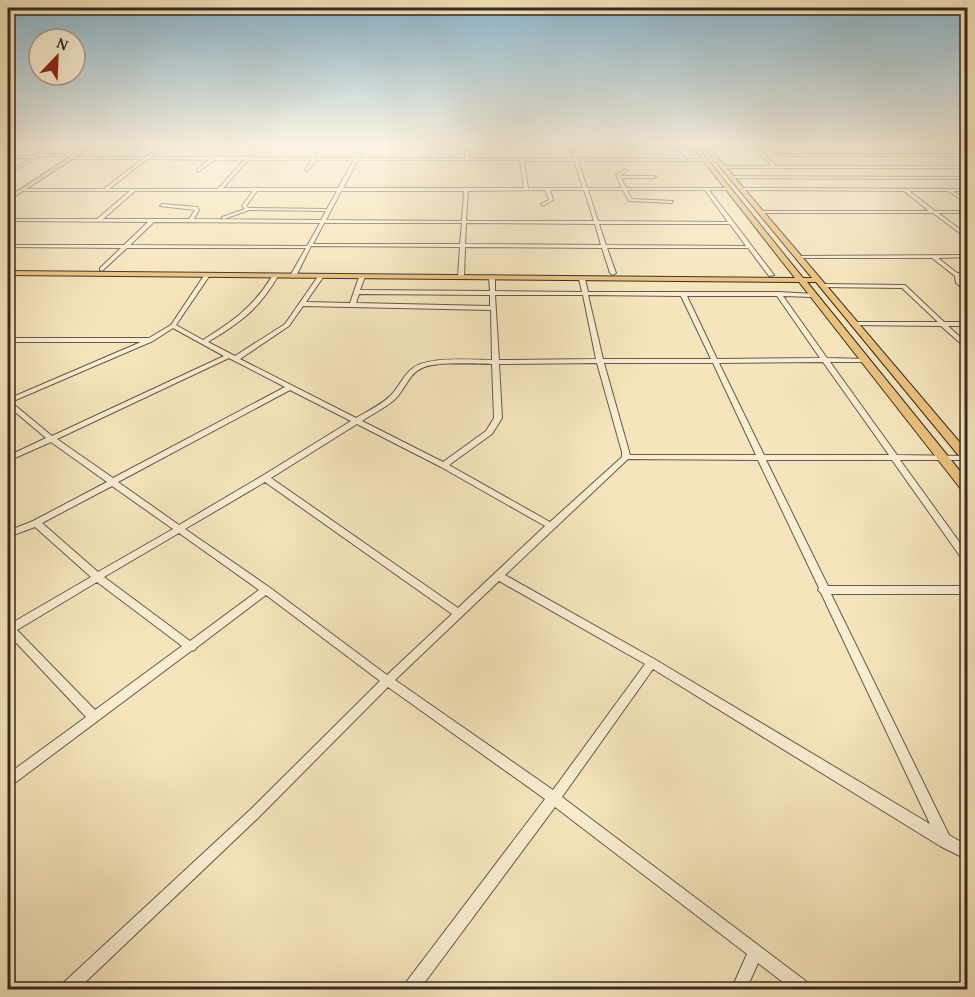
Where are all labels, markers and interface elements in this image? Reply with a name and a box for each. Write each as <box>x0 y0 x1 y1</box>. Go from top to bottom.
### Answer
north arrow <box>27 27 87 87</box>
text: N <box>53 30 73 56</box>

